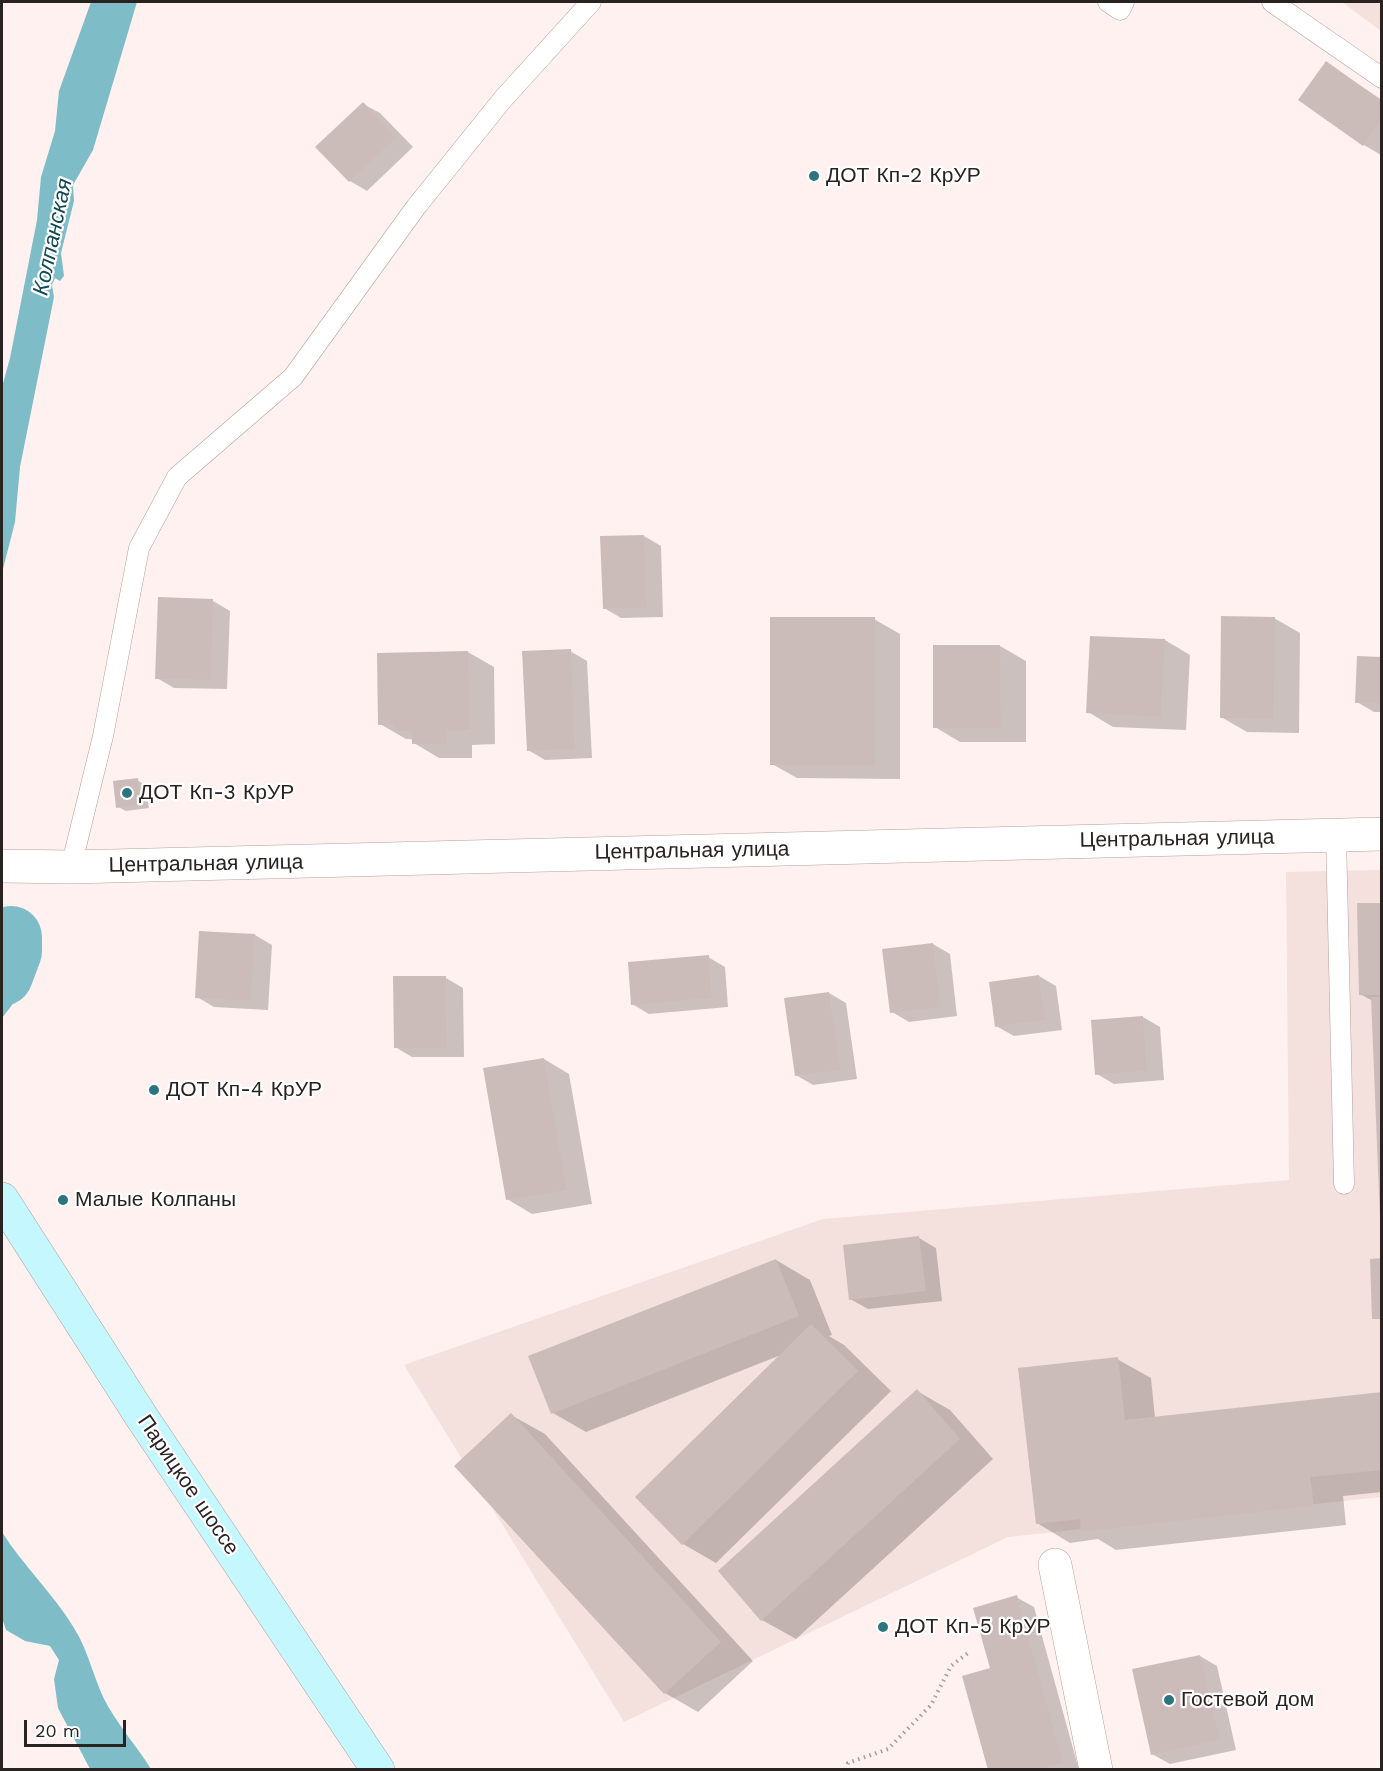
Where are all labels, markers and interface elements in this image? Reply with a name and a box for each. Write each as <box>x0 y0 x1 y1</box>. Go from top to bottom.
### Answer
place label: ДОТ Кп-2 КрУР <box>826 163 981 189</box>
marker: ДОТ Кп-2 КрУР <box>807 169 821 183</box>
water label: Колпанская <box>28 176 78 298</box>
place label: ДОТ Кп-3 КрУР <box>139 780 294 806</box>
marker: ДОТ Кп-3 КрУР <box>120 786 134 800</box>
street label: Центральная улица <box>1080 825 1274 853</box>
street label: Центральная улица <box>595 837 789 865</box>
street label: Центральная улица <box>109 850 303 878</box>
place label: ДОТ Кп-4 КрУР <box>166 1077 322 1103</box>
marker: ДОТ Кп-4 КрУР <box>147 1083 161 1097</box>
place label: Малые Колпаны <box>75 1187 236 1213</box>
marker: Малые Колпаны <box>56 1193 70 1207</box>
street label: Парицкое шоссе <box>132 1410 244 1560</box>
place label: ДОТ Кп-5 КрУР <box>895 1614 1051 1640</box>
marker: ДОТ Кп-5 КрУР <box>876 1620 890 1634</box>
place label: Гостевой дом <box>1181 1687 1314 1713</box>
marker: Гостевой дом <box>1162 1693 1176 1707</box>
scale bar <box>27 1708 129 1746</box>
text: 20 m <box>35 1720 80 1741</box>

